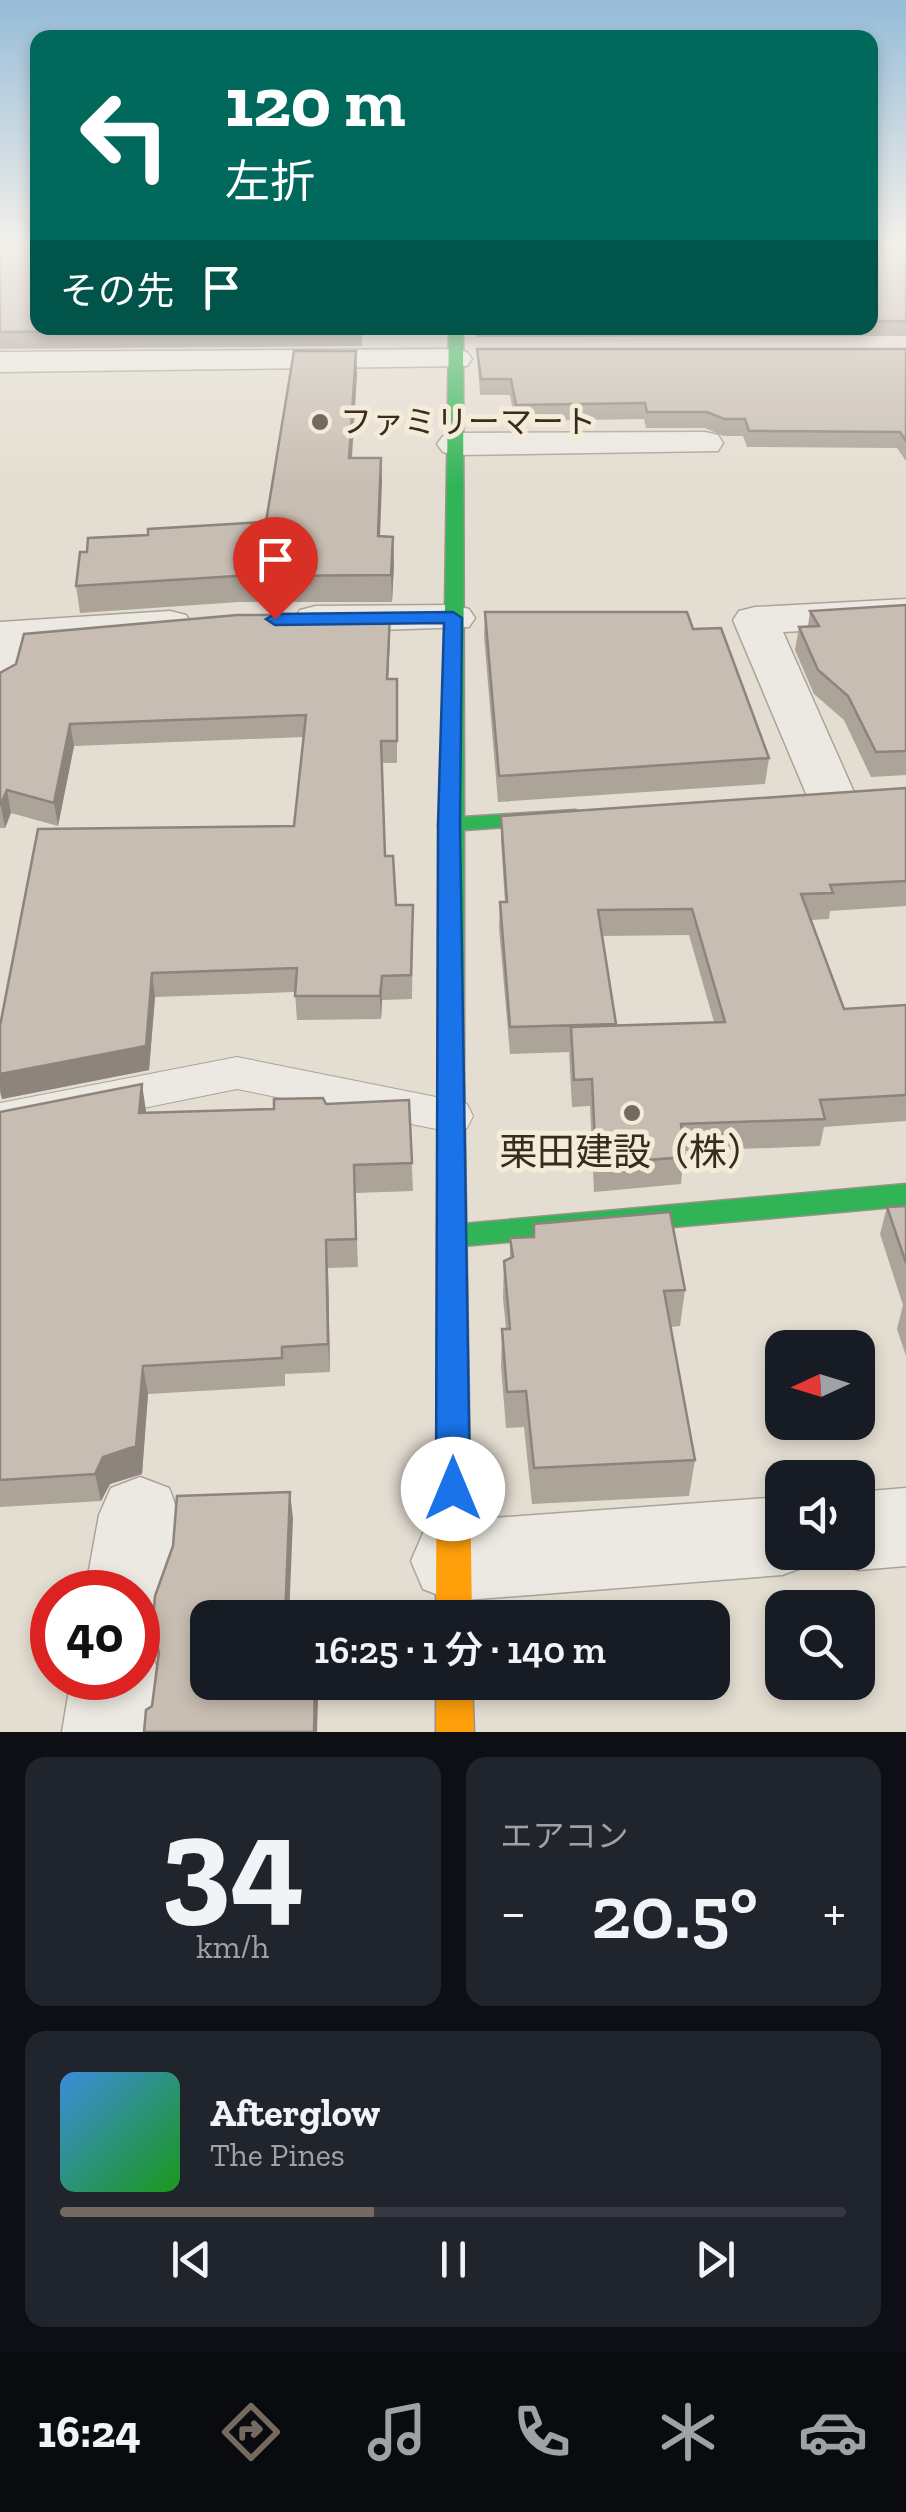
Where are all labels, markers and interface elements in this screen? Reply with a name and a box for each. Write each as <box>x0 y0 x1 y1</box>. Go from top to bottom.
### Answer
text: 120 m <box>225 60 406 144</box>
icon: left <box>60 70 190 200</box>
text: 左折 <box>225 155 315 209</box>
icon: arrive <box>194 260 249 315</box>
text: その先 <box>60 268 174 314</box>
place label: ファミリーマート <box>340 403 596 441</box>
marker: ファミリーマート <box>309 411 331 433</box>
pin <box>233 517 318 620</box>
icon: arrive <box>248 532 303 587</box>
marker: 栗田建設（株） <box>621 1102 643 1124</box>
place label: 栗田建設（株） <box>499 1129 765 1175</box>
north arrow <box>765 1330 875 1440</box>
map controls <box>765 1330 875 1700</box>
position arrow <box>401 1437 505 1541</box>
button: sound <box>765 1460 875 1570</box>
speed limit sign: 40 <box>30 1570 160 1700</box>
button: search <box>765 1590 875 1700</box>
text: 16:25 · 1 分 · 140 m <box>314 1627 606 1673</box>
text: 34 <box>161 1785 304 1941</box>
text: エアコン <box>501 1817 629 1855</box>
text: 20.5° <box>591 1867 758 1957</box>
text: − <box>501 1879 526 1945</box>
text: + <box>823 1879 846 1945</box>
text: km/h <box>196 1928 269 1966</box>
text: Afterglow <box>210 2090 380 2136</box>
text: The Pines <box>210 2136 345 2174</box>
icon: previous <box>164 2232 219 2287</box>
icon: pause <box>426 2232 481 2287</box>
icon: next <box>688 2232 743 2287</box>
icon: directions <box>216 2397 286 2467</box>
icon: music <box>362 2397 432 2467</box>
icon: phone <box>507 2397 577 2467</box>
icon: climate <box>653 2397 723 2467</box>
icon: car <box>798 2397 868 2467</box>
text: 16:24 <box>38 2405 141 2459</box>

